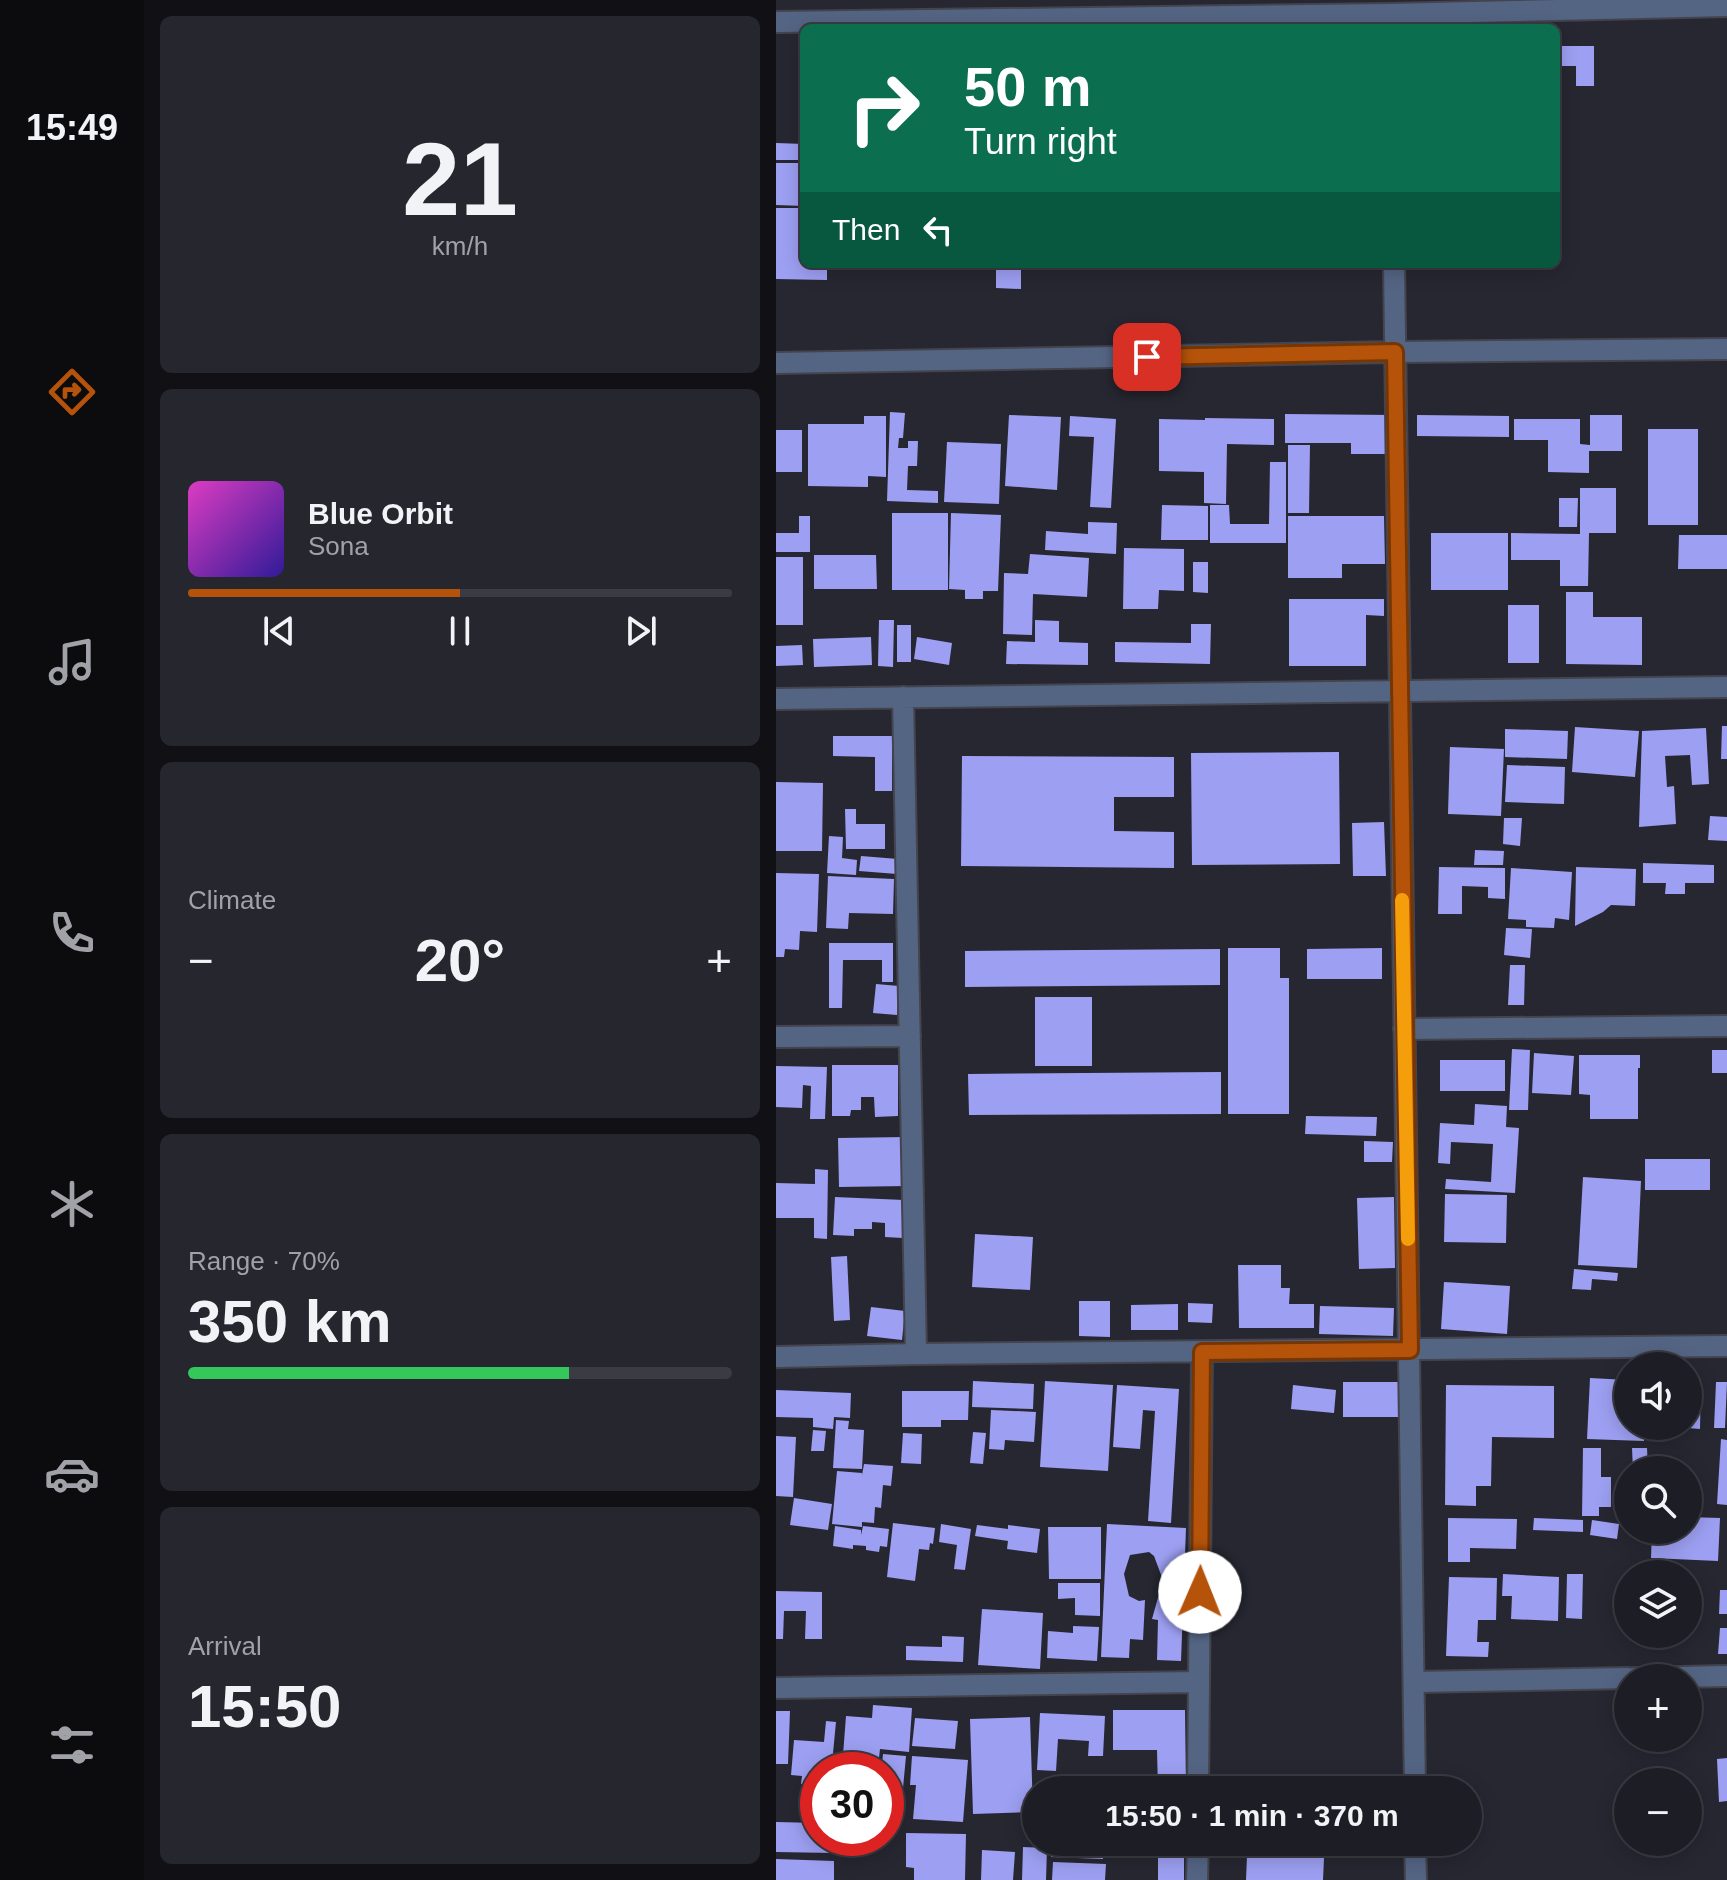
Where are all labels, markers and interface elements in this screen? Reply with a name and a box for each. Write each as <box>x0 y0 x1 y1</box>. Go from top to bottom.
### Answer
text: 50 m <box>964 55 1092 118</box>
icon: right <box>832 56 936 160</box>
text: 15:49 <box>26 107 118 148</box>
text: 21 <box>402 121 518 237</box>
text: Turn right <box>964 121 1117 162</box>
icon: left <box>916 208 960 252</box>
text: Then <box>832 213 900 246</box>
text: km/h <box>432 231 488 261</box>
pin <box>1113 323 1181 391</box>
icon: arrive <box>1125 335 1169 379</box>
icon: directions <box>44 364 100 420</box>
text: Blue Orbit <box>308 497 453 530</box>
text: Sona <box>308 531 369 561</box>
icon: previous <box>257 609 301 653</box>
icon: pause <box>438 609 482 653</box>
icon: next <box>619 609 663 653</box>
icon: music <box>44 634 100 690</box>
text: Climate <box>188 885 276 915</box>
icon: phone <box>44 905 100 961</box>
text: 20° <box>415 927 505 994</box>
text: − <box>188 936 214 985</box>
text: + <box>706 936 732 985</box>
icon: climate <box>44 1176 100 1232</box>
text: Range · 70% <box>188 1246 340 1276</box>
text: 350 km <box>188 1288 392 1355</box>
map controls <box>1614 1352 1702 1856</box>
button: sound <box>1614 1352 1702 1440</box>
icon: car <box>44 1446 100 1502</box>
button: search <box>1614 1456 1702 1544</box>
position arrow <box>1158 1550 1242 1634</box>
button: layers <box>1614 1560 1702 1648</box>
text: Arrival <box>188 1631 262 1661</box>
button: + <box>1614 1664 1702 1752</box>
text: 15:50 <box>188 1673 341 1740</box>
icon: filters <box>44 1717 100 1773</box>
speed limit sign: 30 <box>800 1752 904 1856</box>
button: − <box>1614 1768 1702 1856</box>
text: 15:50 · 1 min · 370 m <box>1105 1799 1399 1832</box>

